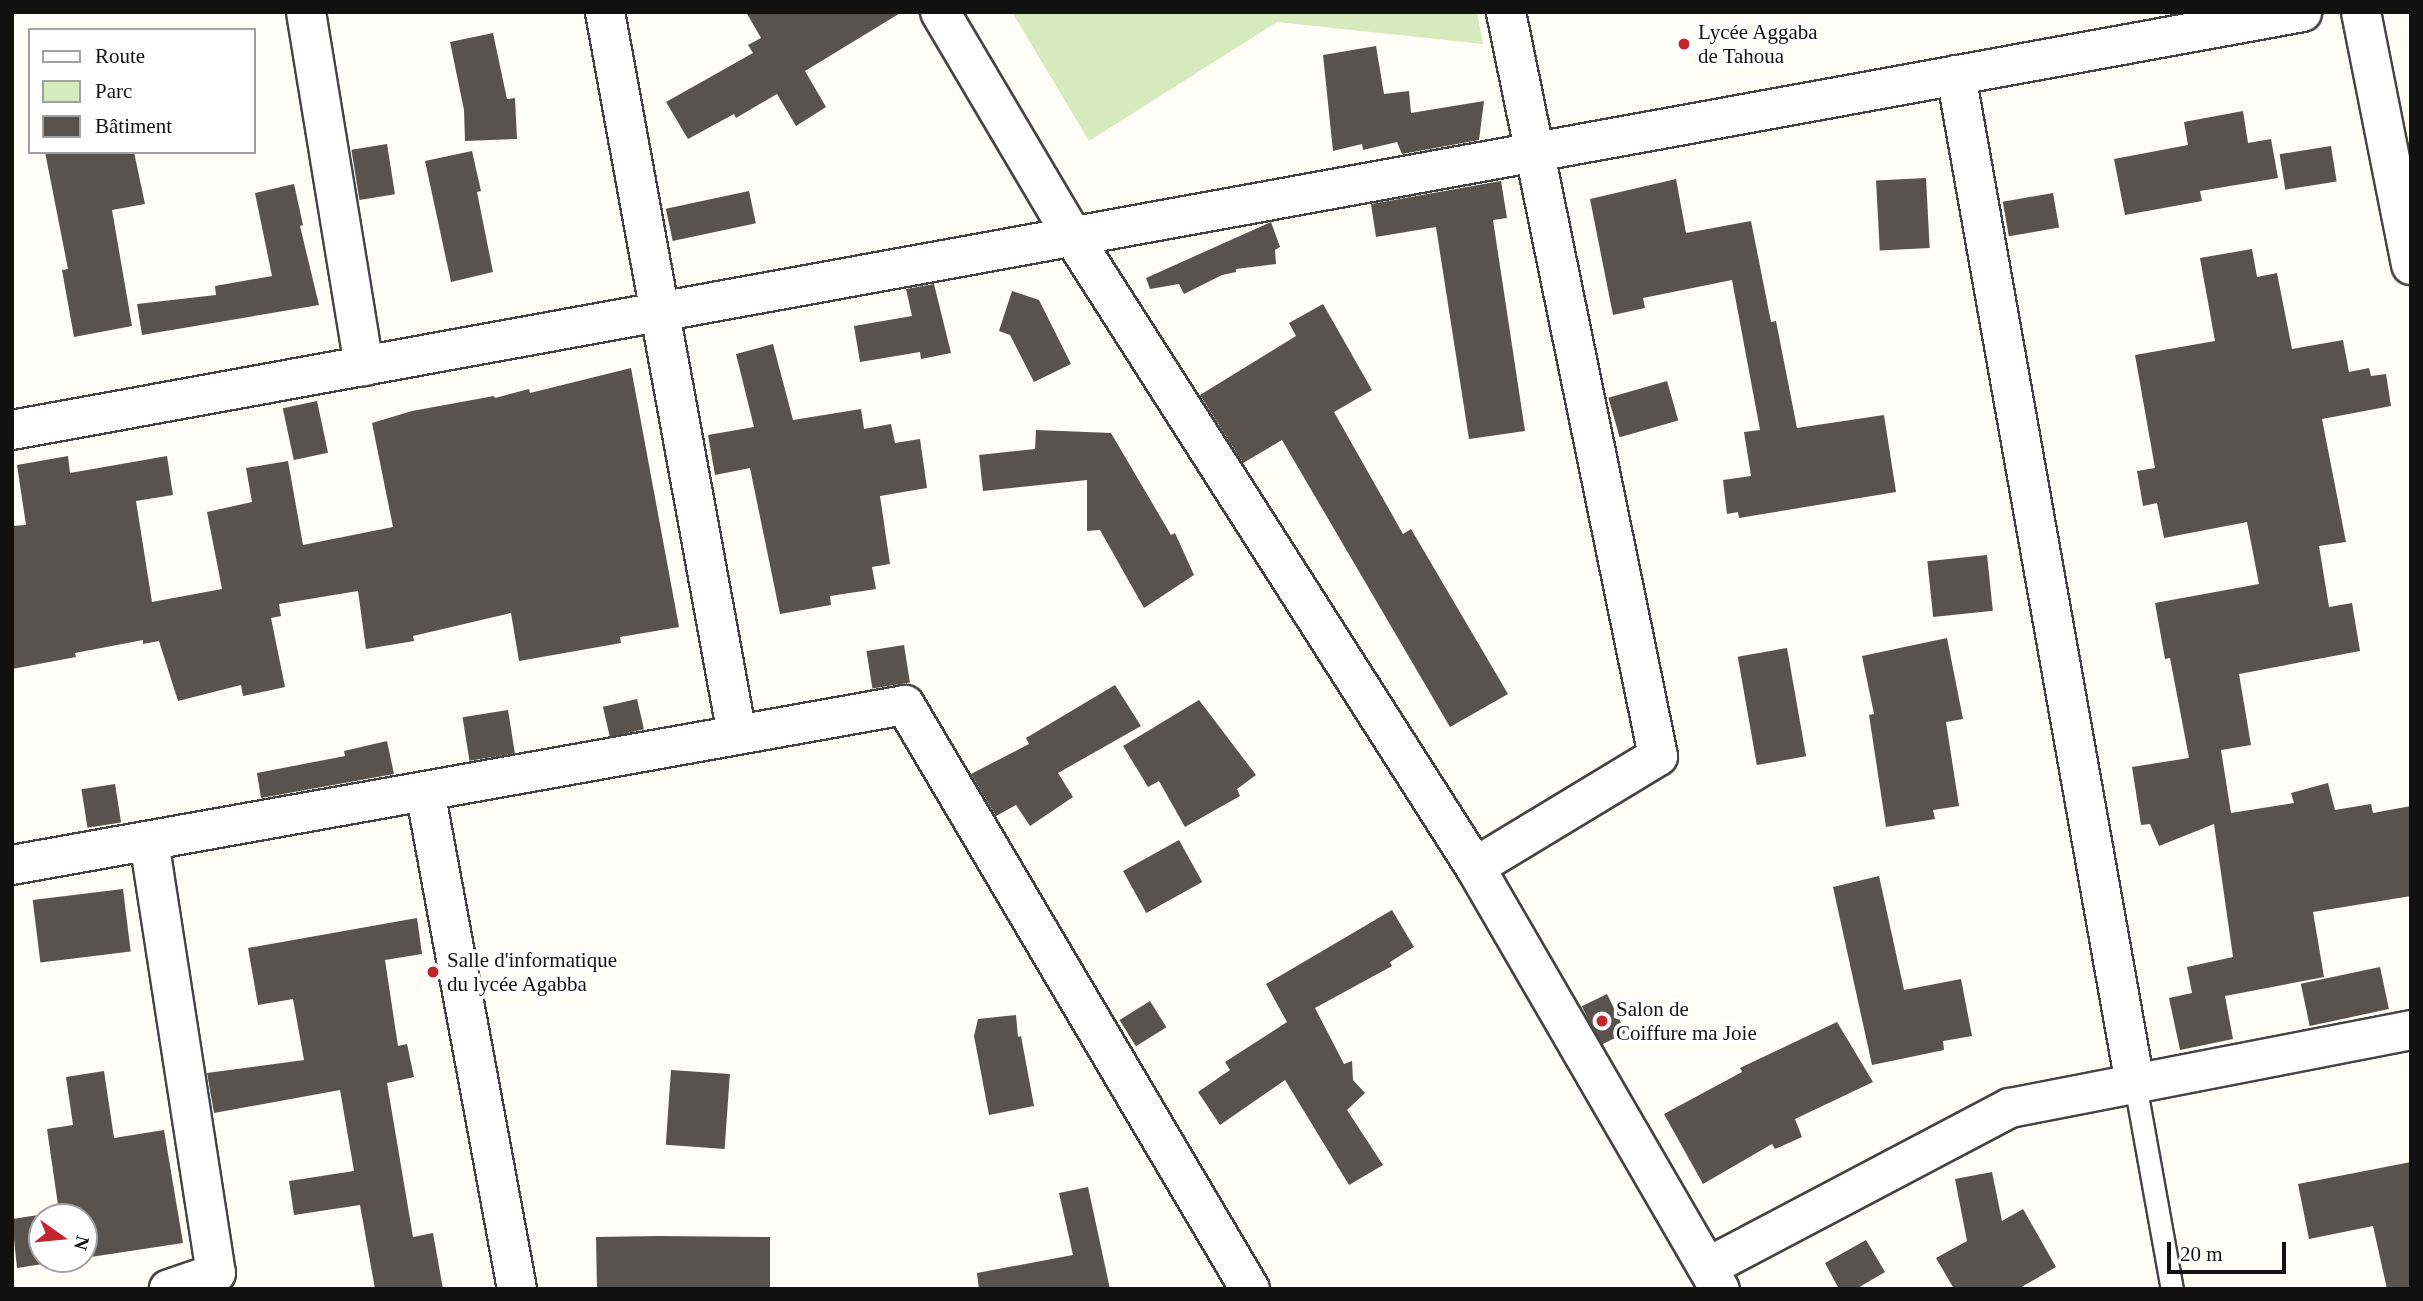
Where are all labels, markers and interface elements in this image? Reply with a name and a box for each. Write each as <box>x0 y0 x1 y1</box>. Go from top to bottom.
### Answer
place label: Lycée Aggaba de Tahoua <box>1698 19 1819 69</box>
legend <box>28 28 256 154</box>
marker: Lycée Aggaba de Tahoua <box>1676 36 1692 52</box>
text: Route <box>95 44 145 68</box>
text: Parc <box>95 79 132 103</box>
text: Bâtiment <box>95 114 172 138</box>
place label: Salle d'informatique du lycée Agabba <box>447 947 617 997</box>
marker: Salle d'informatique du lycée Agabba <box>425 964 441 980</box>
place label: Salon de Coiffure ma Joie <box>1616 996 1757 1046</box>
marker: Salon de Coiffure ma Joie <box>1594 1013 1610 1029</box>
north arrow <box>28 1203 98 1273</box>
scale bar <box>2171 1228 2290 1272</box>
text: N <box>70 1234 94 1252</box>
text: 20 m <box>2180 1242 2223 1266</box>

